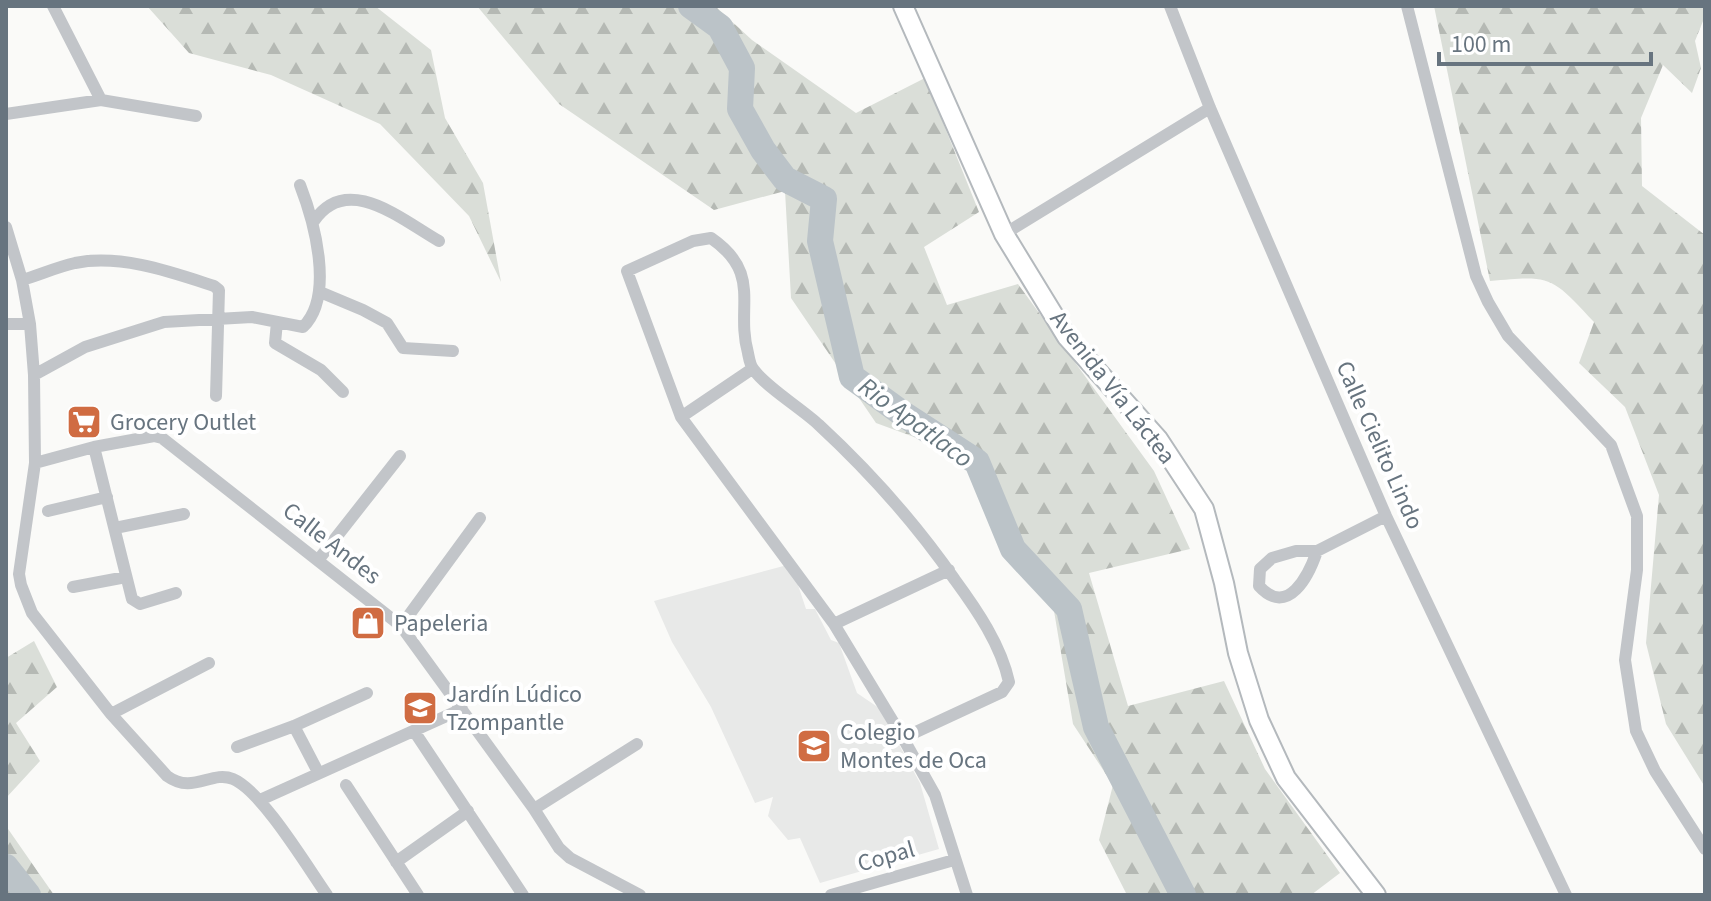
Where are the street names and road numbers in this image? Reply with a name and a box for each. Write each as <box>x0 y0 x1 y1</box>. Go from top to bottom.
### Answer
street label: Avenida Vía Láctea <box>1041 303 1184 472</box>
street label: Calle Cielito Lindo <box>1327 355 1432 535</box>
street label: Calle Andes <box>275 494 388 593</box>
street label: Copal <box>853 832 919 881</box>

